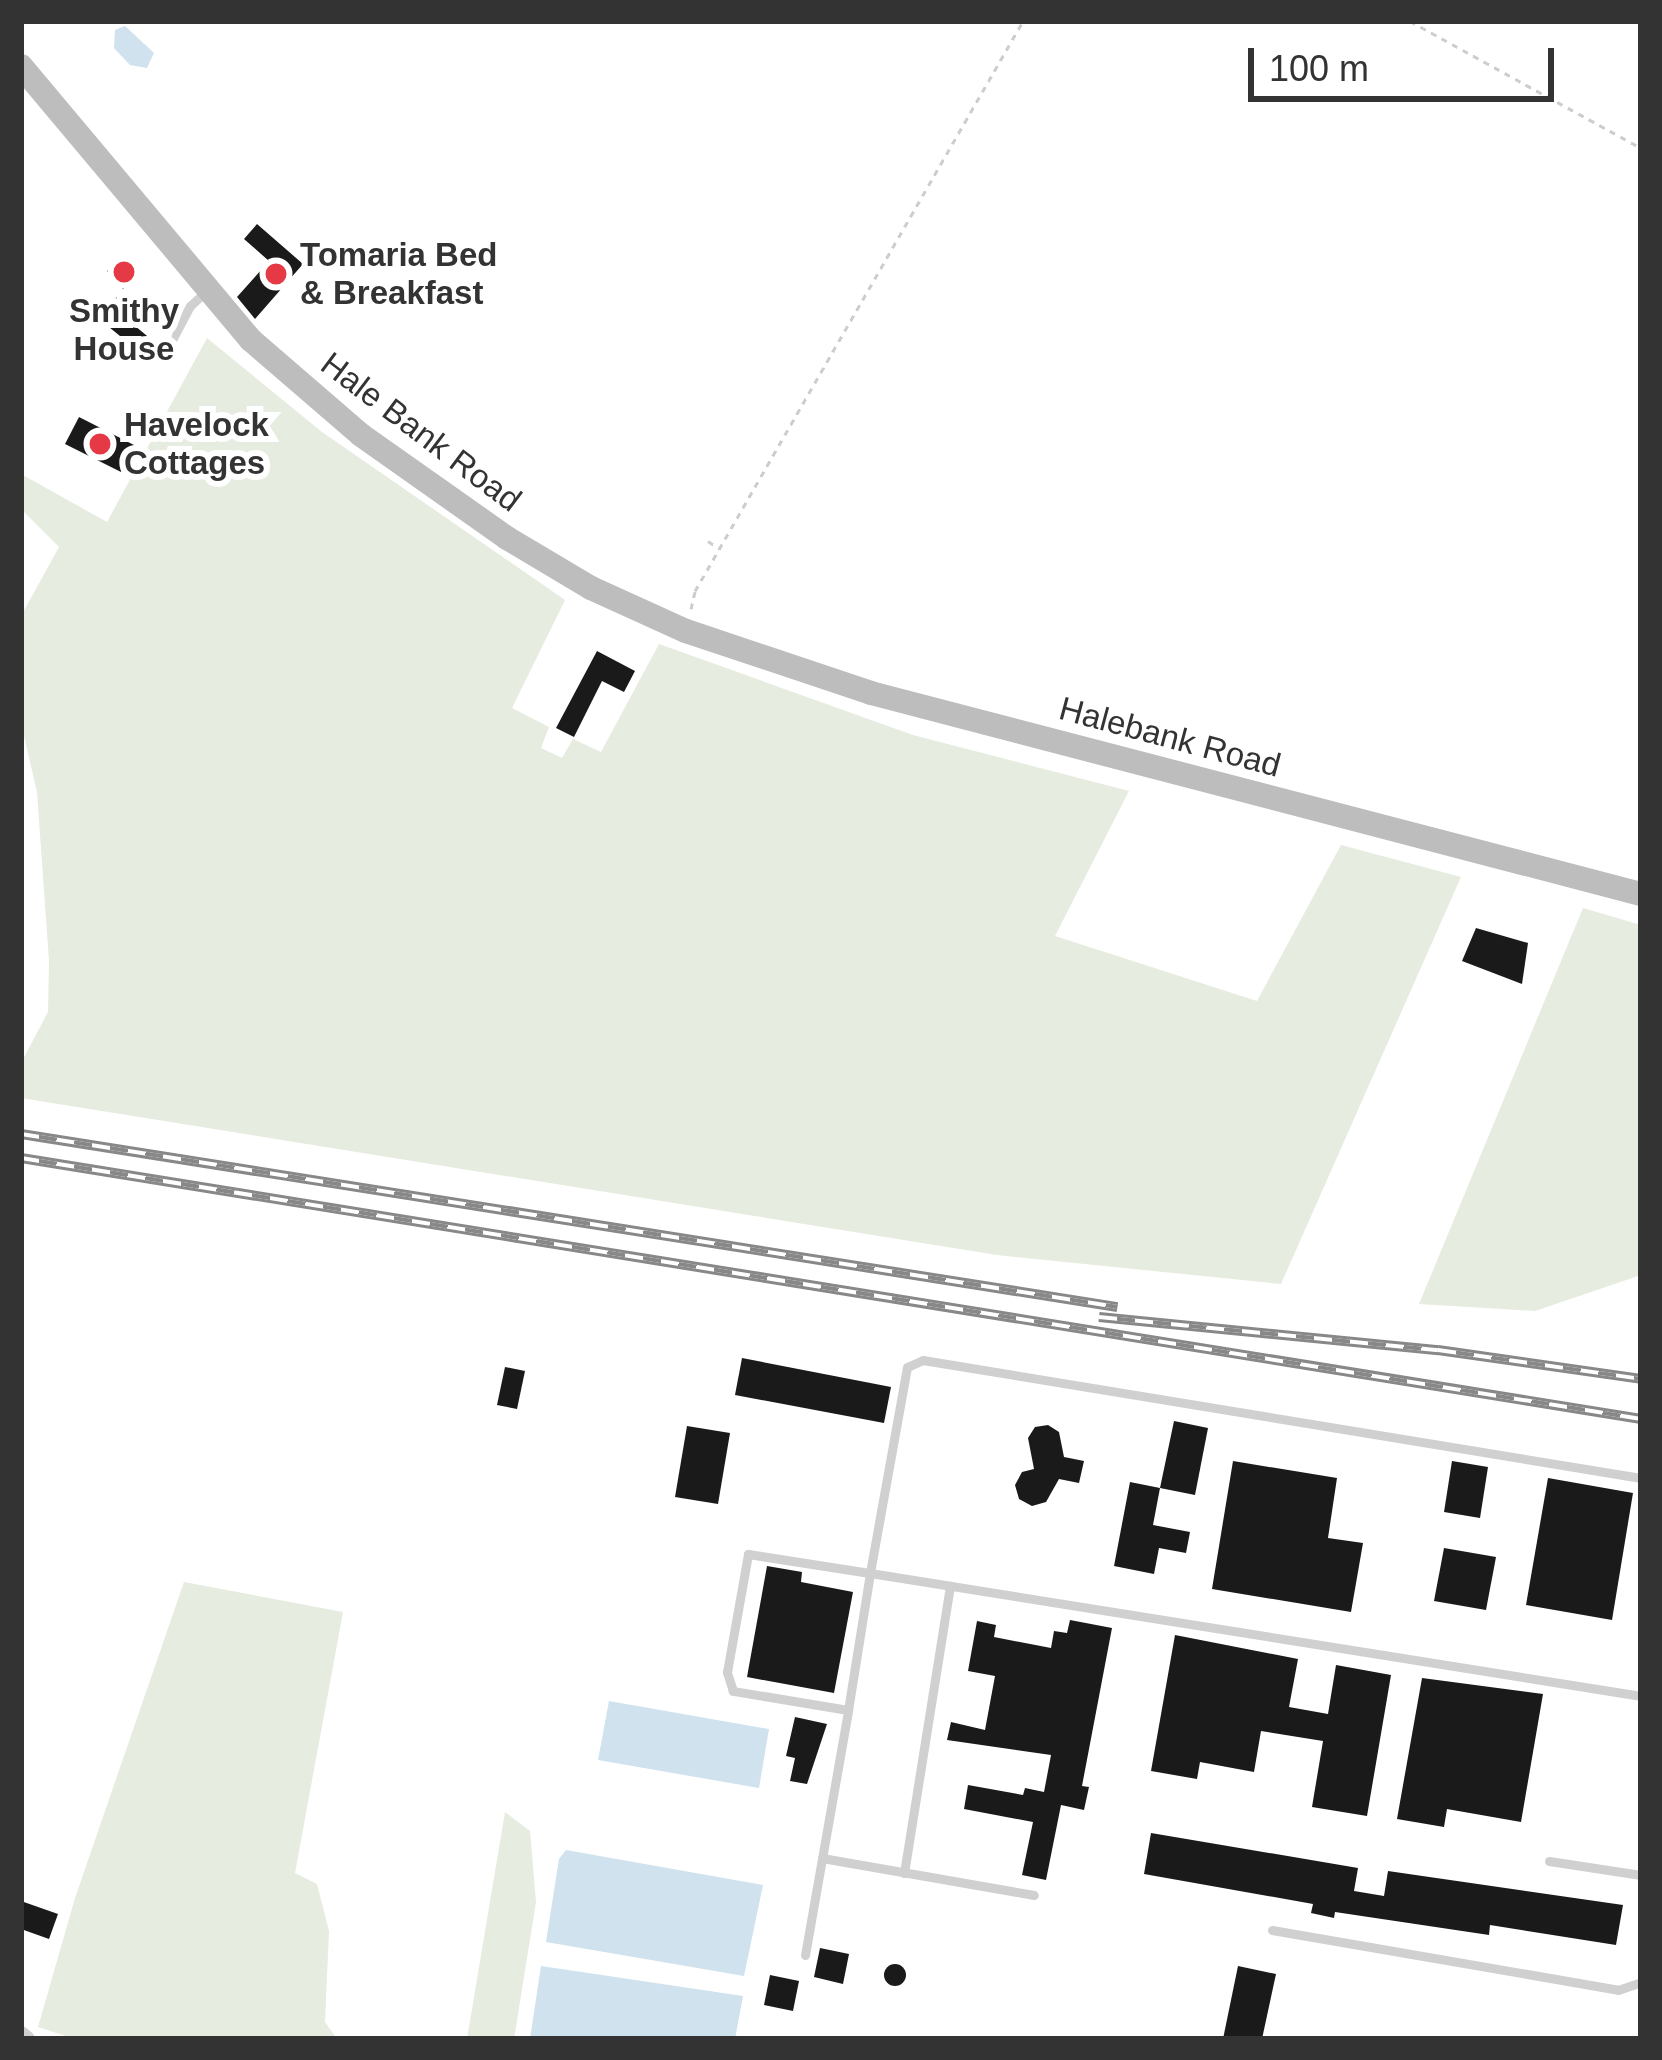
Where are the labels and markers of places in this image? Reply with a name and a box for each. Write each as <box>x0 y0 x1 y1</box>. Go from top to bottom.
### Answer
place label: Tomaria Bed & Breakfast <box>300 235 497 313</box>
marker: Smithy House <box>111 259 137 285</box>
marker: Tomaria Bed & Breakfast <box>263 261 289 287</box>
place label: Smithy House <box>69 291 179 369</box>
place label: Havelock Cottages <box>124 405 269 483</box>
marker: Havelock Cottages <box>87 431 113 457</box>

